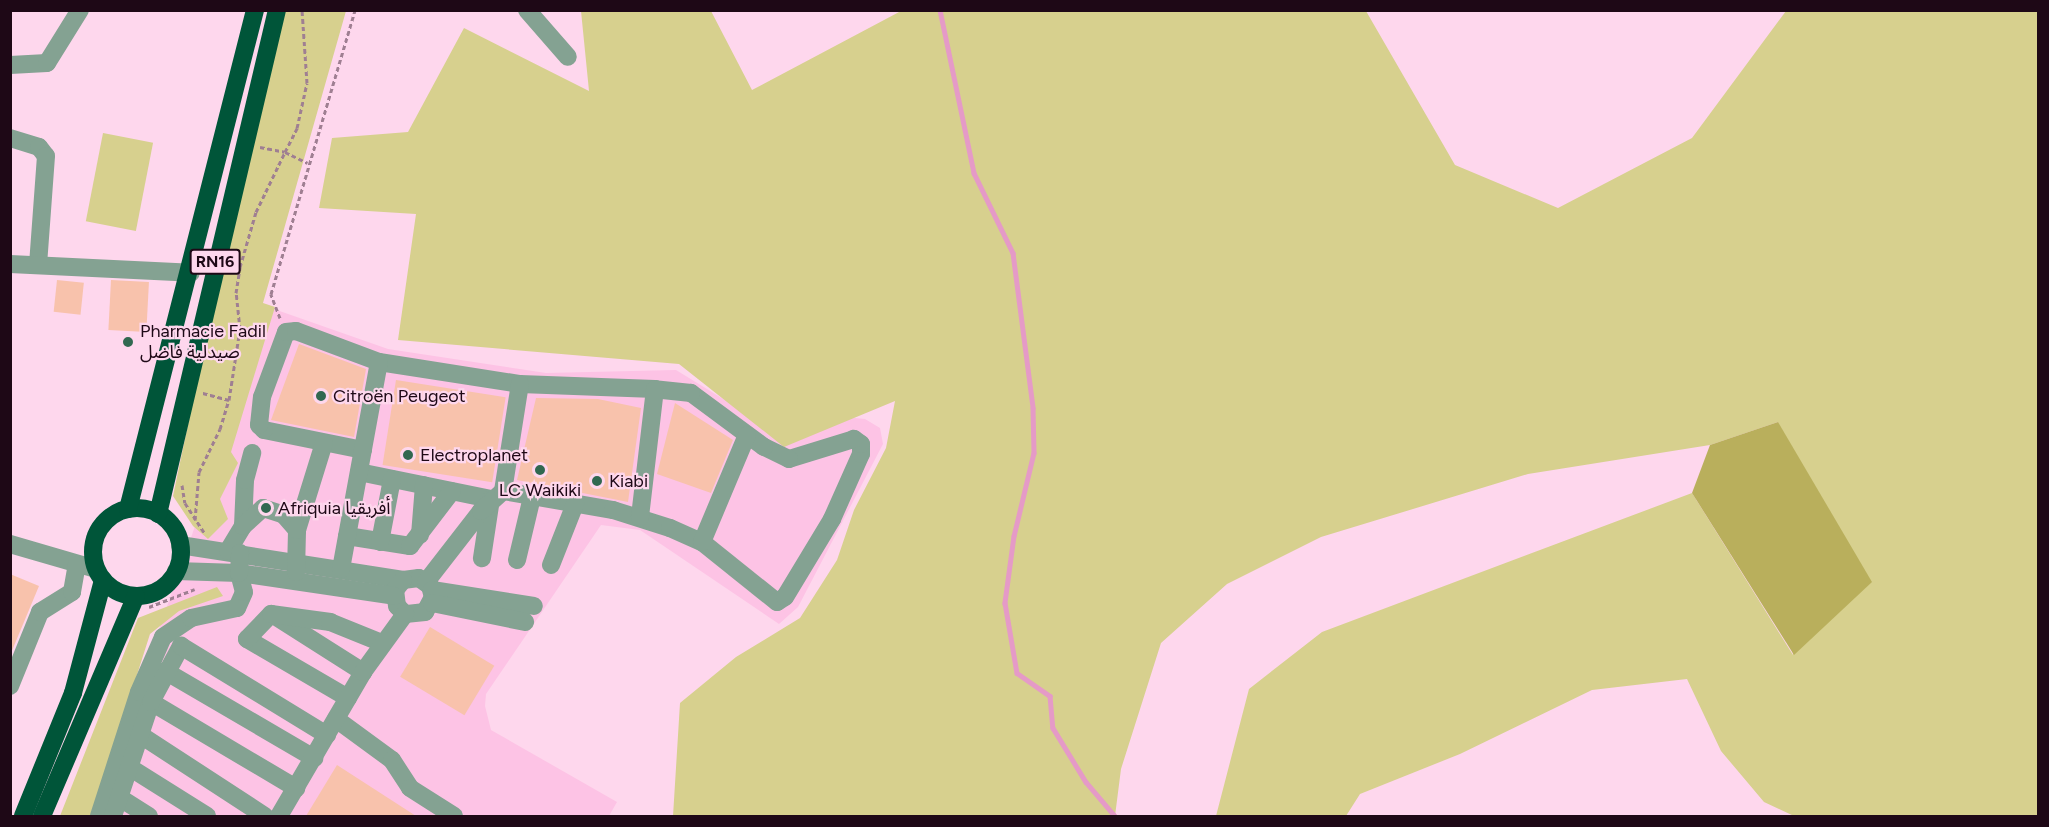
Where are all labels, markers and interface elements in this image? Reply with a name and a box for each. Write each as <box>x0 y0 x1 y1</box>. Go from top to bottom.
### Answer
road number: RN16 <box>190 249 240 275</box>
place label: Pharmacie Fadil صيدلية فاضل <box>140 321 266 364</box>
marker: Pharmacie Fadil صيدلية فاضل <box>121 335 135 349</box>
place label: Citroën Peugeot <box>333 385 466 407</box>
marker: Citroën Peugeot <box>314 389 328 403</box>
place label: Electroplanet <box>420 444 528 466</box>
marker: Electroplanet <box>401 448 415 462</box>
marker: LC Waikiki <box>533 463 547 477</box>
place label: Kiabi <box>609 470 648 492</box>
marker: Kiabi <box>590 474 604 488</box>
place label: LC Waikiki <box>499 479 581 501</box>
place label: Afriquia أفريقيا <box>278 497 390 519</box>
marker: Afriquia أفريقيا <box>259 501 273 515</box>

